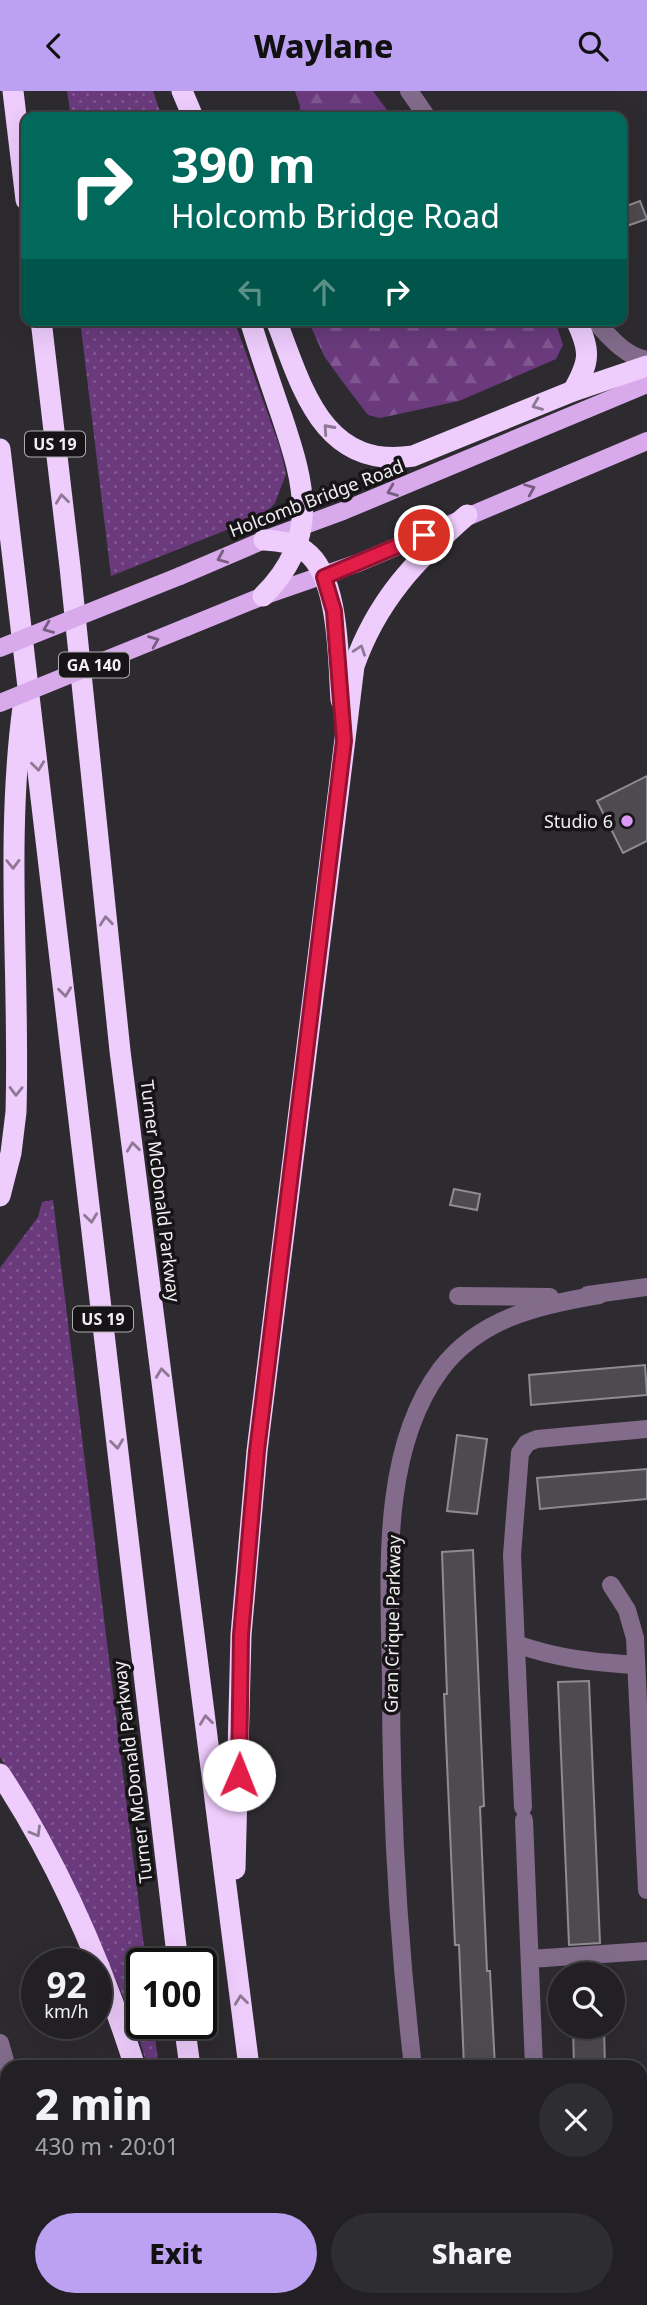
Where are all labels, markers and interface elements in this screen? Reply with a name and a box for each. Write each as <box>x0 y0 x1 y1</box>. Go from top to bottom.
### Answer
text: Waylane <box>254 24 393 67</box>
icon: back <box>35 27 73 65</box>
icon: search <box>574 27 612 65</box>
text: 390 m <box>171 131 316 197</box>
icon: right <box>56 140 147 231</box>
text: Holcomb Bridge Road <box>171 194 500 237</box>
icon: left <box>232 273 270 311</box>
icon: ahead <box>305 273 343 311</box>
icon: right <box>378 273 416 311</box>
one-way arrow <box>531 397 543 411</box>
one-way arrow <box>324 424 337 437</box>
road number: US 19 <box>25 431 85 457</box>
street label: Holcomb Bridge Road <box>225 454 407 542</box>
one-way arrow <box>387 483 400 497</box>
one-way arrow <box>523 483 536 497</box>
one-way arrow <box>55 493 70 505</box>
pin <box>394 505 454 565</box>
icon: arrive <box>405 516 443 554</box>
one-way arrow <box>217 550 229 564</box>
one-way arrow <box>43 620 55 634</box>
one-way arrow <box>147 635 159 649</box>
one-way arrow <box>352 644 366 656</box>
road number: GA 140 <box>59 653 129 677</box>
one-way arrow <box>31 760 46 772</box>
place label: Studio 6 <box>544 809 613 833</box>
marker: Studio 6 <box>619 813 635 829</box>
one-way arrow <box>6 858 21 869</box>
one-way arrow <box>99 915 114 927</box>
one-way arrow <box>57 986 72 998</box>
street label: Turner McDonald Parkway <box>135 1079 187 1304</box>
one-way arrow <box>8 1086 24 1097</box>
one-way arrow <box>125 1141 140 1153</box>
one-way arrow <box>83 1213 98 1224</box>
road number: US 19 <box>73 1307 133 1331</box>
one-way arrow <box>154 1367 169 1379</box>
one-way arrow <box>110 1438 125 1450</box>
street label: Gran Crique Parkway <box>378 1534 406 1713</box>
street label: Turner McDonald Parkway <box>106 1659 158 1884</box>
one-way arrow <box>199 1714 214 1726</box>
position arrow <box>202 1738 276 1812</box>
one-way arrow <box>28 1824 41 1837</box>
speed limit sign: 100 <box>126 1948 217 2039</box>
text: 92 <box>46 1961 87 2008</box>
map controls <box>548 1962 625 2039</box>
button: search <box>548 1962 625 2039</box>
one-way arrow <box>234 1994 249 2006</box>
text: km/h <box>44 1999 89 2023</box>
text: 2 min <box>35 2075 152 2132</box>
button: close <box>539 2083 613 2157</box>
text: 430 m · 20:01 <box>35 2130 179 2162</box>
button: Exit <box>35 2213 317 2293</box>
button: Share <box>331 2213 613 2293</box>

